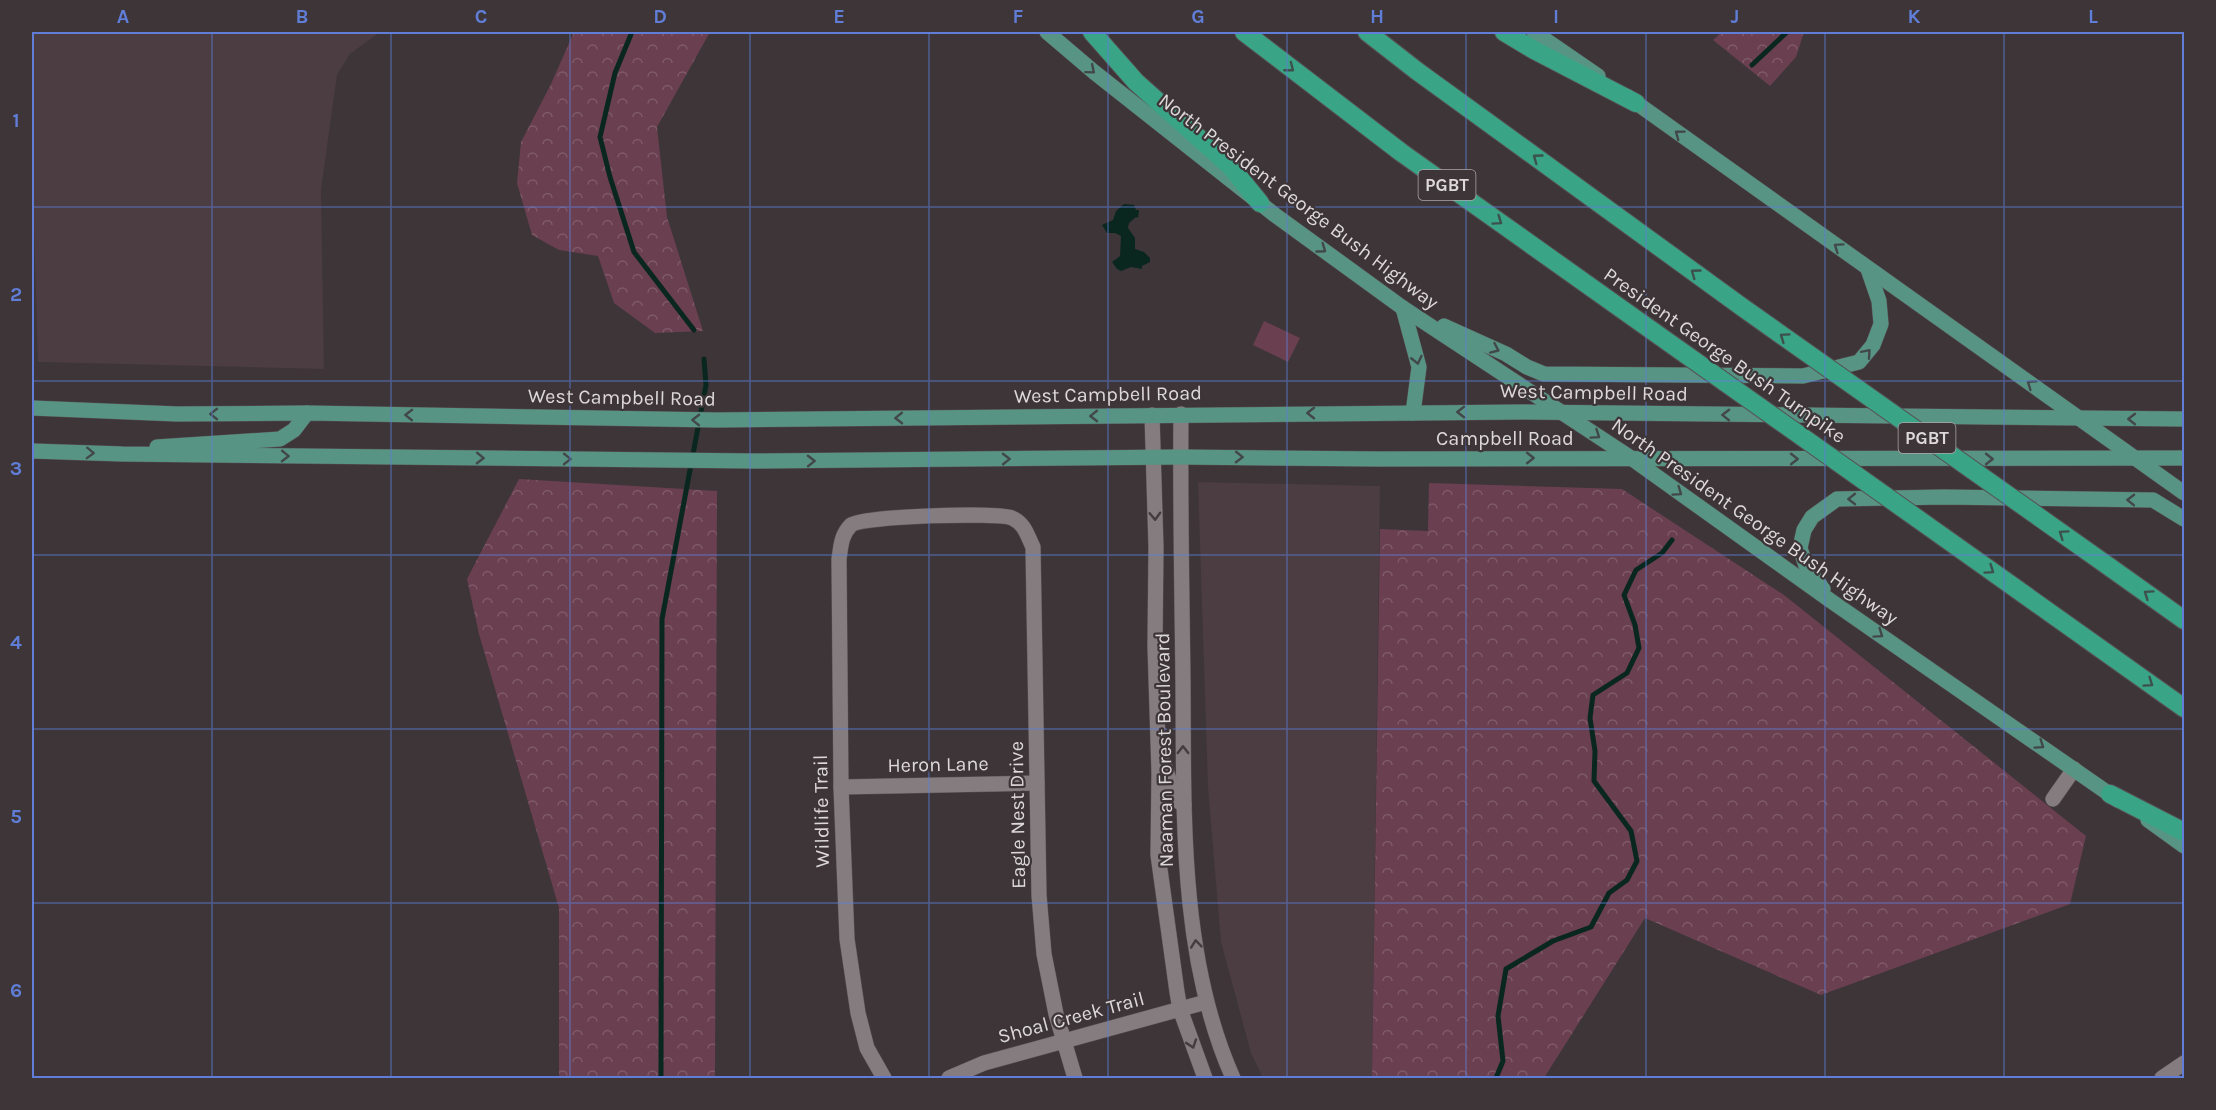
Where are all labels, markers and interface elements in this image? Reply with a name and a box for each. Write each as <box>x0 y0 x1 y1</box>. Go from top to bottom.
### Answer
text: A <box>117 5 130 28</box>
text: B <box>296 5 308 28</box>
text: C <box>475 5 487 28</box>
text: D <box>653 5 667 28</box>
text: E <box>833 5 845 28</box>
text: F <box>1013 5 1024 28</box>
text: G <box>1191 5 1205 28</box>
text: H <box>1370 5 1384 28</box>
text: I <box>1553 5 1559 28</box>
text: J <box>1731 5 1739 28</box>
text: K <box>1907 5 1921 28</box>
text: L <box>2088 5 2098 28</box>
one-way arrow <box>1283 60 1294 71</box>
one-way arrow <box>1084 63 1095 74</box>
street label: North President George Bush Highway <box>1154 89 1443 314</box>
text: 1 <box>12 109 20 132</box>
one-way arrow <box>1674 130 1685 141</box>
one-way arrow <box>1532 154 1543 165</box>
road number: PGBT <box>1418 170 1476 200</box>
one-way arrow <box>1491 214 1502 225</box>
one-way arrow <box>1315 242 1326 253</box>
one-way arrow <box>1833 243 1844 254</box>
street label: President George Bush Turnpike <box>1599 263 1850 448</box>
one-way arrow <box>1690 269 1701 280</box>
text: 2 <box>10 283 22 306</box>
one-way arrow <box>1780 333 1791 344</box>
one-way arrow <box>1488 341 1499 353</box>
one-way arrow <box>1859 349 1870 360</box>
one-way arrow <box>1409 354 1422 364</box>
street label: West Campbell Road <box>1500 379 1688 406</box>
one-way arrow <box>2026 380 2037 391</box>
street label: West Campbell Road <box>1014 381 1202 408</box>
street label: West Campbell Road <box>528 384 716 411</box>
one-way arrow <box>1456 406 1465 418</box>
one-way arrow <box>1307 407 1316 419</box>
one-way arrow <box>209 408 218 420</box>
one-way arrow <box>1722 408 1731 421</box>
one-way arrow <box>404 409 413 421</box>
one-way arrow <box>1089 409 1098 422</box>
one-way arrow <box>894 412 903 425</box>
one-way arrow <box>691 413 700 426</box>
street label: North President George Bush Highway <box>1607 413 1902 630</box>
one-way arrow <box>2127 413 2136 425</box>
road number: PGBT <box>1898 423 1956 453</box>
street label: Campbell Road <box>1436 427 1574 450</box>
one-way arrow <box>1589 428 1600 439</box>
one-way arrow <box>85 447 94 459</box>
one-way arrow <box>280 450 289 462</box>
one-way arrow <box>1235 451 1244 464</box>
one-way arrow <box>475 452 484 464</box>
one-way arrow <box>1526 452 1535 464</box>
one-way arrow <box>563 453 572 465</box>
one-way arrow <box>1002 453 1011 465</box>
one-way arrow <box>1790 453 1799 465</box>
one-way arrow <box>1985 453 1994 465</box>
one-way arrow <box>807 455 816 467</box>
text: 3 <box>10 457 22 480</box>
one-way arrow <box>1672 485 1683 496</box>
one-way arrow <box>1848 492 1857 505</box>
one-way arrow <box>2127 494 2136 506</box>
one-way arrow <box>1149 511 1162 520</box>
one-way arrow <box>2059 530 2070 541</box>
one-way arrow <box>1983 563 1994 574</box>
one-way arrow <box>2143 590 2154 601</box>
one-way arrow <box>1873 627 1884 638</box>
text: 4 <box>10 631 22 654</box>
street label: Naaman Forest Boulevard <box>1151 632 1178 868</box>
one-way arrow <box>2142 676 2153 687</box>
one-way arrow <box>2033 738 2044 749</box>
street label: Eagle Nest Drive <box>1005 741 1030 889</box>
one-way arrow <box>1177 745 1189 754</box>
street label: Heron Lane <box>887 752 989 777</box>
street label: Wildlife Trail <box>809 754 834 868</box>
text: 5 <box>10 805 22 828</box>
one-way arrow <box>1190 940 1202 949</box>
text: 6 <box>10 979 22 1002</box>
street label: Shoal Creek Trail <box>995 987 1147 1048</box>
one-way arrow <box>1185 1038 1198 1049</box>

